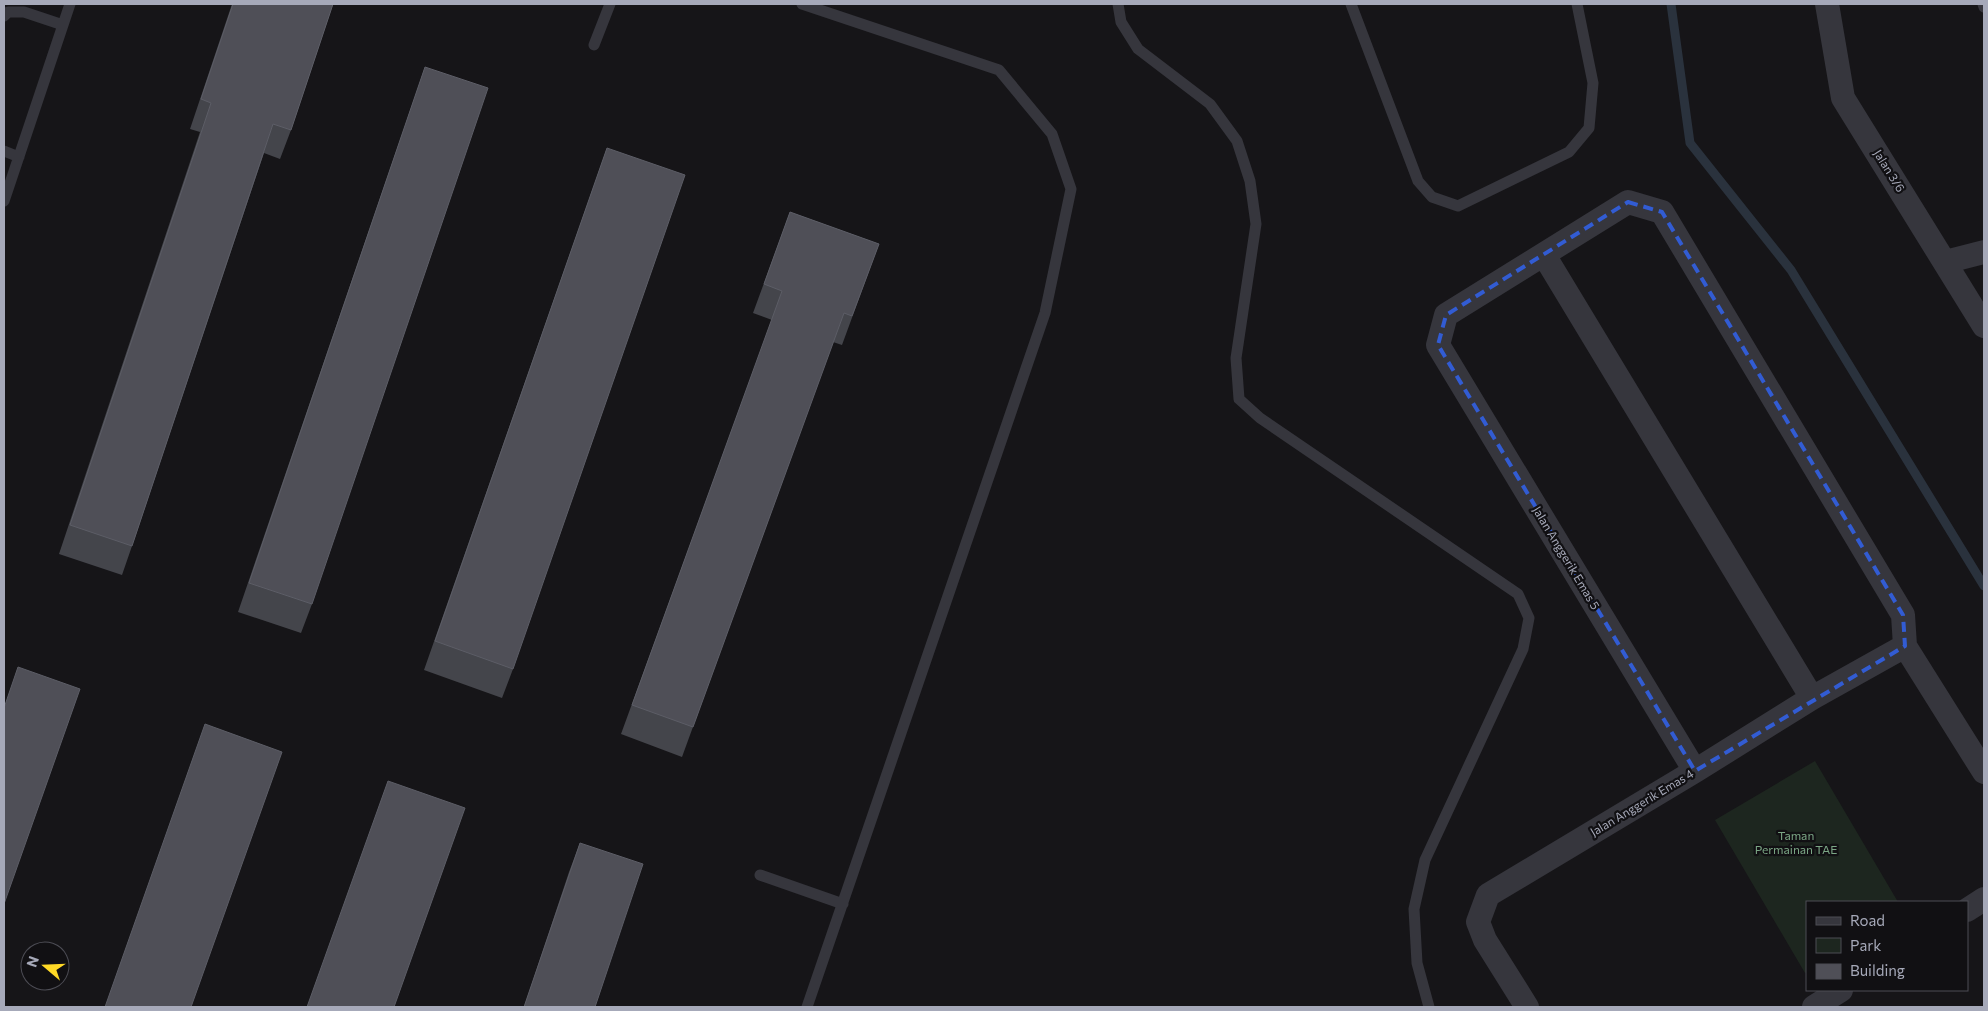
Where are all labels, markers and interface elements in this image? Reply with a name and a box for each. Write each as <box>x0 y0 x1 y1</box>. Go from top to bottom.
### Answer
street label: Jalan 3/6 <box>1871 147 1908 195</box>
street label: Jalan Anggerik Emas 5 <box>1530 503 1603 612</box>
street label: Jalan Anggerik Emas 4 <box>1587 766 1696 839</box>
park label: Taman Permainan TAE <box>1755 828 1837 856</box>
legend <box>1806 901 1968 991</box>
text: Road <box>1850 911 1885 929</box>
text: Park <box>1850 936 1881 954</box>
north arrow <box>20 941 70 991</box>
text: N <box>22 954 42 969</box>
text: Building <box>1850 961 1905 979</box>

